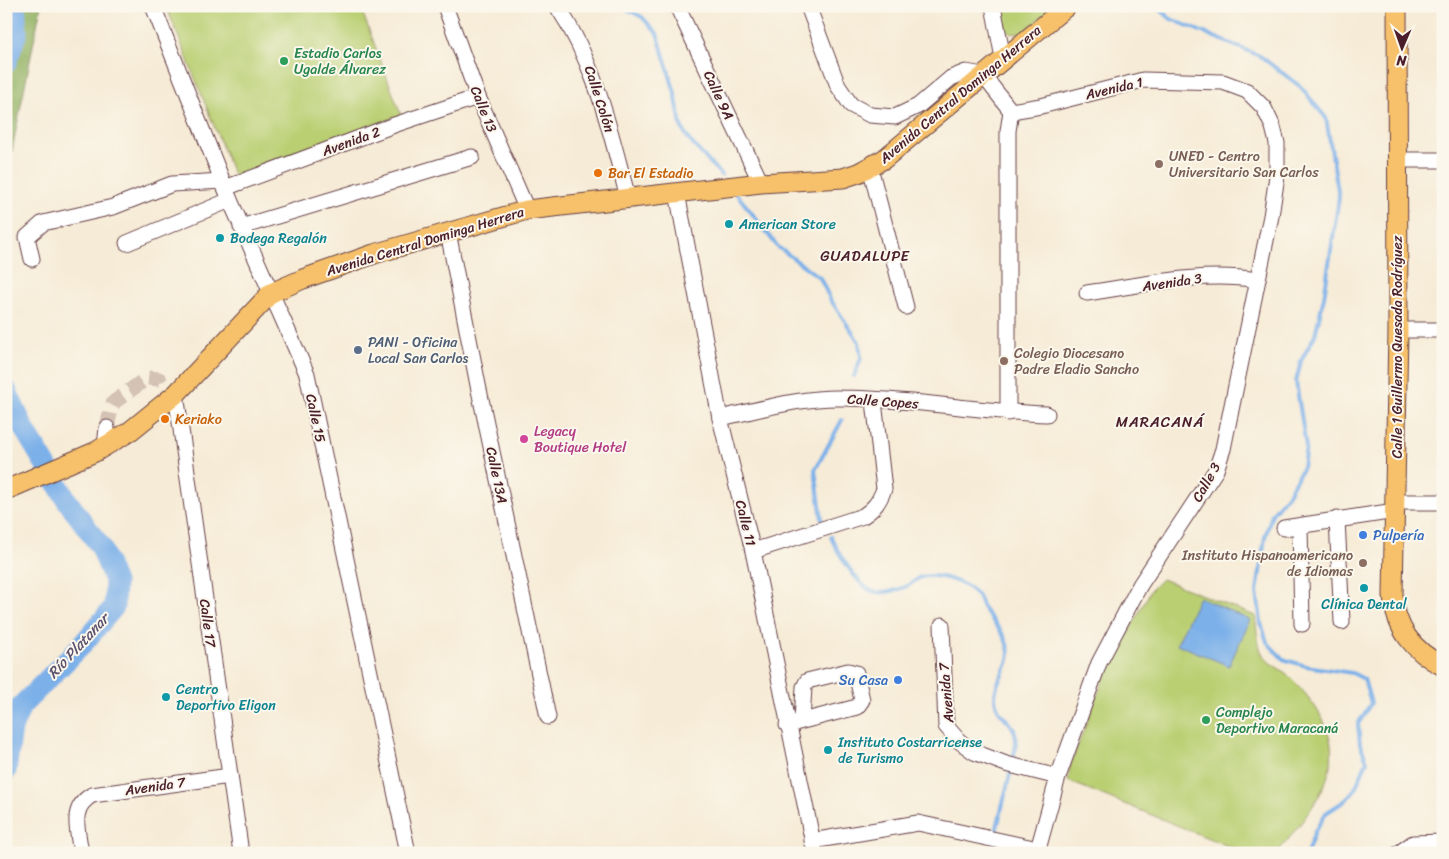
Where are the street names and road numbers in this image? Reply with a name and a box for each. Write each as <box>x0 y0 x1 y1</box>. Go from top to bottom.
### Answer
street label: Avenida Central Dominga Herrera <box>873 18 1048 171</box>
street label: Calle Colón <box>577 63 622 136</box>
street label: Calle 9A <box>696 66 741 124</box>
street label: Avenida 1 <box>1082 70 1145 107</box>
street label: Calle 13 <box>463 82 504 137</box>
street label: Avenida 2 <box>318 119 384 164</box>
street label: Avenida Central Dominga Herrera <box>322 199 528 284</box>
street label: Calle 1 Guillermo Quesada Rodríguez <box>1385 235 1410 458</box>
street label: Avenida 3 <box>1140 266 1204 299</box>
street label: Calle Copes <box>847 387 920 416</box>
street label: Calle 15 <box>298 391 333 445</box>
street label: Calle 13A <box>478 444 515 506</box>
street label: Calle 3 <box>1185 457 1228 507</box>
street label: Calle 11 <box>728 497 763 549</box>
street label: Calle 17 <box>192 597 223 650</box>
street label: Avenida 7 <box>931 661 962 725</box>
street label: Avenida 7 <box>122 770 188 803</box>

